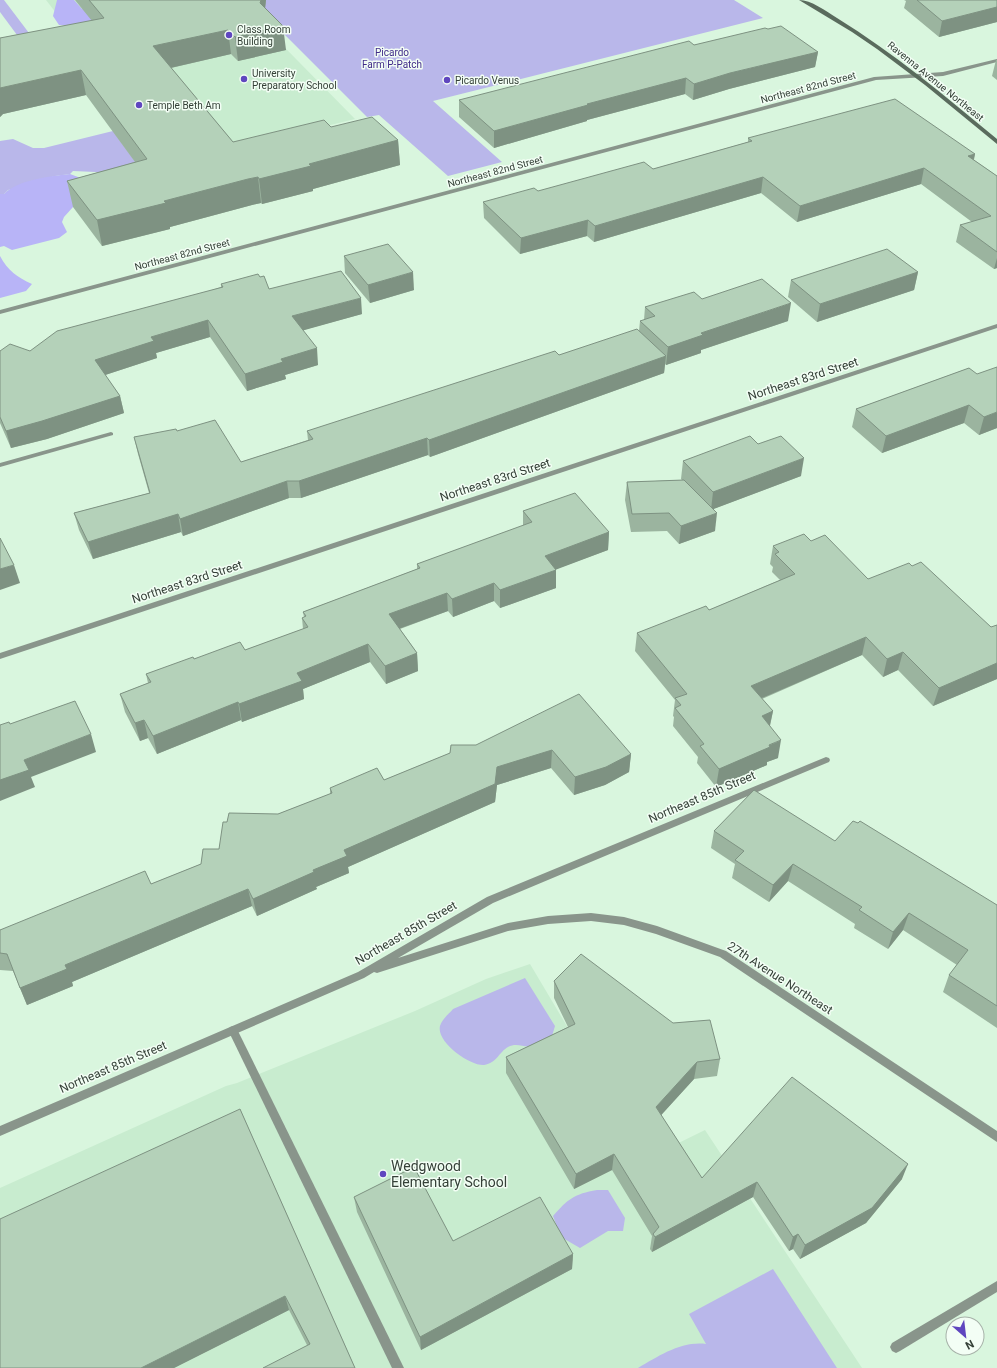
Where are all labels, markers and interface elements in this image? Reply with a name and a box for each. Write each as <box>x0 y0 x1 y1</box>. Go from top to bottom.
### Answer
place label: Class Room Building <box>237 24 291 47</box>
marker: Class Room Building <box>224 30 234 40</box>
street label: Ravenna Avenue Northeast <box>886 39 986 123</box>
park label: Picardo Farm P-Patch <box>362 47 422 70</box>
place label: University Preparatory School <box>252 68 337 91</box>
street label: Northeast 82nd Street <box>759 69 857 105</box>
marker: University Preparatory School <box>239 74 249 84</box>
marker: Picardo Venus <box>442 75 452 85</box>
place label: Picardo Venus <box>455 75 519 86</box>
marker: Temple Beth Am <box>134 100 144 110</box>
place label: Temple Beth Am <box>147 100 221 111</box>
street label: Northeast 82nd Street <box>446 153 544 189</box>
street label: Northeast 82nd Street <box>133 236 231 272</box>
street label: Northeast 83rd Street <box>746 355 860 403</box>
street label: Northeast 83rd Street <box>438 456 552 504</box>
street label: Northeast 83rd Street <box>130 558 244 606</box>
street label: Northeast 85th Street <box>646 768 758 826</box>
street label: Northeast 85th Street <box>353 898 459 968</box>
street label: 27th Avenue Northeast <box>725 939 835 1017</box>
street label: Northeast 85th Street <box>57 1038 169 1096</box>
place label: Wedgwood Elementary School <box>391 1158 507 1190</box>
marker: Wedgwood Elementary School <box>378 1169 388 1179</box>
north arrow <box>945 1316 985 1356</box>
text: N <box>963 1337 976 1352</box>

